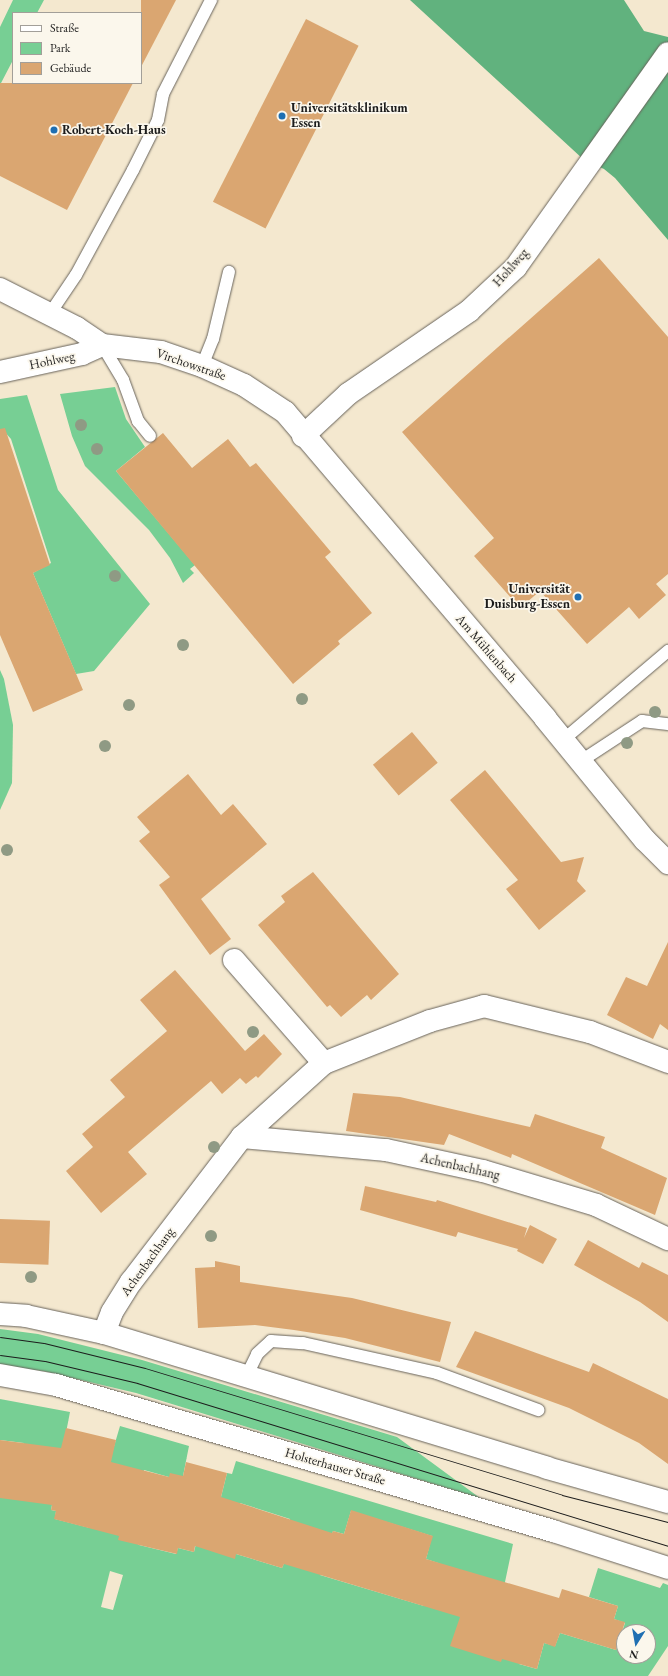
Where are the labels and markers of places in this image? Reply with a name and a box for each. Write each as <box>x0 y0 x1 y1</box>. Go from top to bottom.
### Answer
place label: Universitätsklinikum Essen <box>291 101 408 132</box>
marker: Universitätsklinikum Essen <box>276 110 288 122</box>
place label: Robert-Koch-Haus <box>62 122 166 138</box>
marker: Robert-Koch-Haus <box>49 125 59 135</box>
place label: Universität Duisburg-Essen <box>485 582 570 613</box>
marker: Universität Duisburg-Essen <box>573 592 583 602</box>

